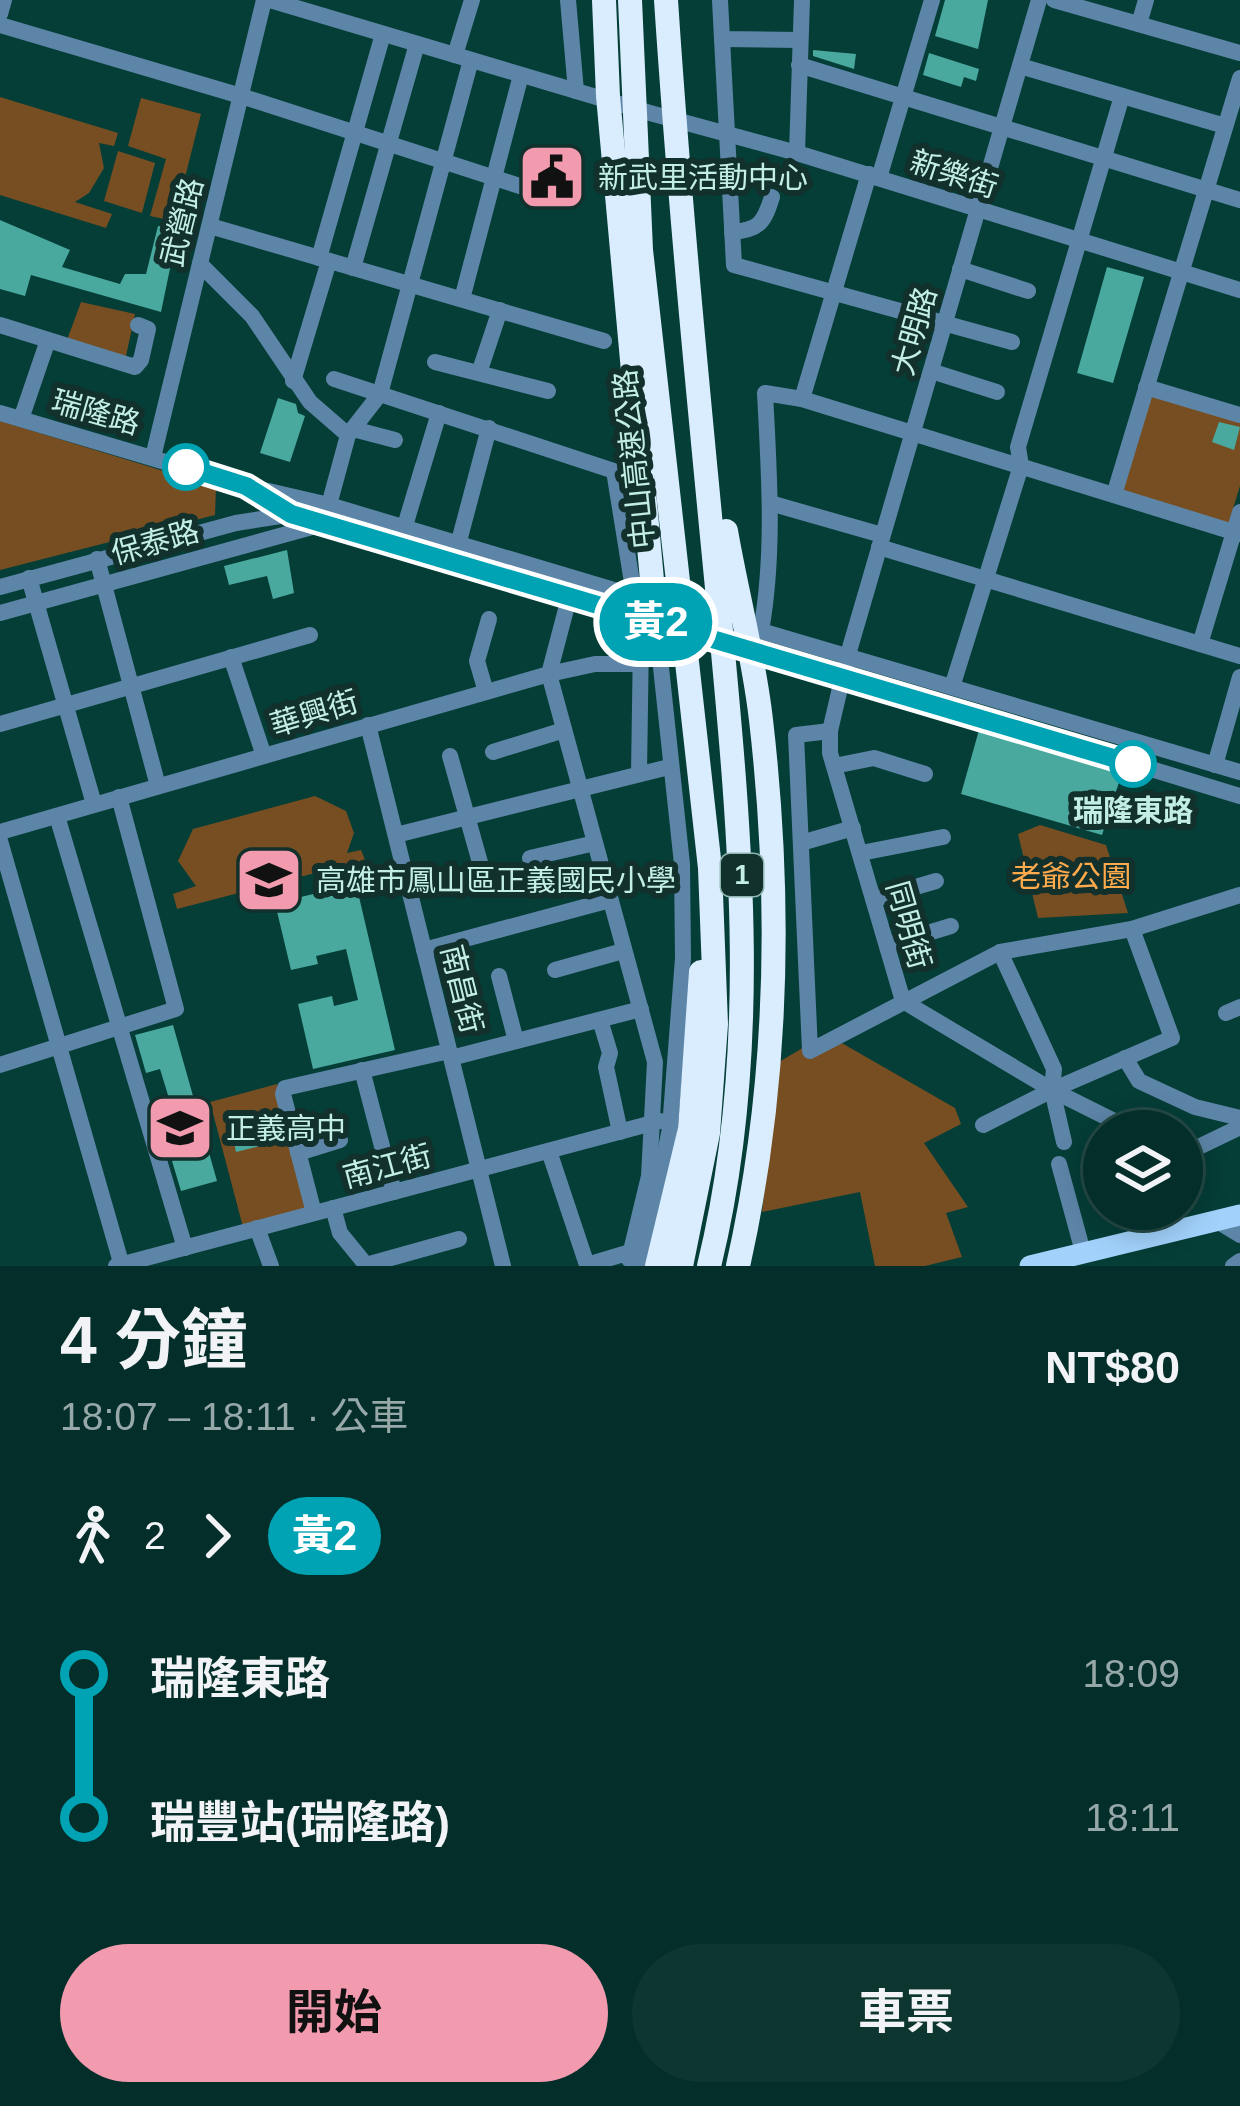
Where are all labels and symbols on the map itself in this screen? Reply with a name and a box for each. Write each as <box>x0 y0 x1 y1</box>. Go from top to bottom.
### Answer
public building icon: 新武里活動中心 <box>517 142 587 212</box>
street label: 新樂街 <box>906 144 1002 204</box>
place label: 新武里活動中心 <box>598 161 808 194</box>
street label: 武營路 <box>155 174 209 270</box>
street label: 大明路 <box>886 283 942 379</box>
street label: 中山高速公路 <box>608 368 660 550</box>
street label: 瑞隆路 <box>48 384 144 440</box>
unlabelled marker <box>164 445 208 489</box>
street label: 保泰路 <box>107 514 203 570</box>
line badge: 黃2 <box>602 583 710 661</box>
street label: 華興街 <box>266 684 362 742</box>
marker: 瑞隆東路 <box>1111 742 1155 786</box>
place label: 瑞隆東路 <box>1073 794 1193 827</box>
school or university icon: 高雄市鳳山區正義國民小學 <box>234 845 304 915</box>
road number: 1 <box>721 854 763 896</box>
park label: 老爺公園 <box>1011 860 1131 893</box>
place label: 高雄市鳳山區正義國民小學 <box>316 864 676 897</box>
street label: 同明街 <box>881 877 937 973</box>
street label: 南昌街 <box>435 941 489 1037</box>
school or university icon: 正義高中 <box>145 1093 215 1163</box>
place label: 正義高中 <box>226 1112 346 1145</box>
street label: 南江街 <box>339 1138 435 1194</box>

